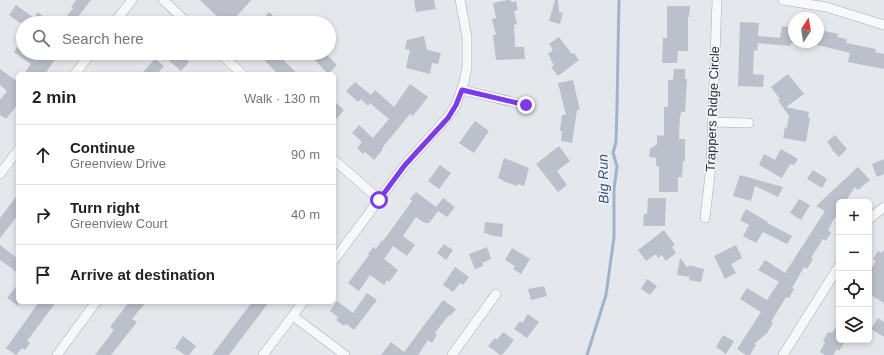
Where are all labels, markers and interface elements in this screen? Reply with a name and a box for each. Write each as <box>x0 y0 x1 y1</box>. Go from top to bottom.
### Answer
north arrow <box>788 12 824 48</box>
search box <box>16 16 336 60</box>
icon: search <box>30 27 52 49</box>
text: Search here <box>62 30 144 47</box>
street label: Trappers Ridge Circle <box>703 46 722 172</box>
text: 2 min <box>32 88 76 107</box>
text: Walk · 130 m <box>244 91 320 106</box>
route end <box>517 96 535 114</box>
text: Continue <box>70 139 135 156</box>
icon: ahead <box>32 144 54 166</box>
text: 90 m <box>291 147 320 162</box>
water label: Big Run <box>595 154 611 204</box>
text: Greenview Drive <box>70 156 166 171</box>
route start <box>370 191 388 209</box>
text: Turn right <box>70 199 140 216</box>
map controls <box>836 199 872 343</box>
button: + <box>836 199 872 235</box>
icon: right <box>32 204 54 226</box>
text: 40 m <box>291 207 320 222</box>
text: Greenview Court <box>70 216 168 231</box>
button: − <box>836 235 872 271</box>
icon: arrive <box>32 264 54 286</box>
text: Arrive at destination <box>70 266 215 283</box>
button: locate <box>836 271 872 307</box>
button: layers <box>836 307 872 343</box>

